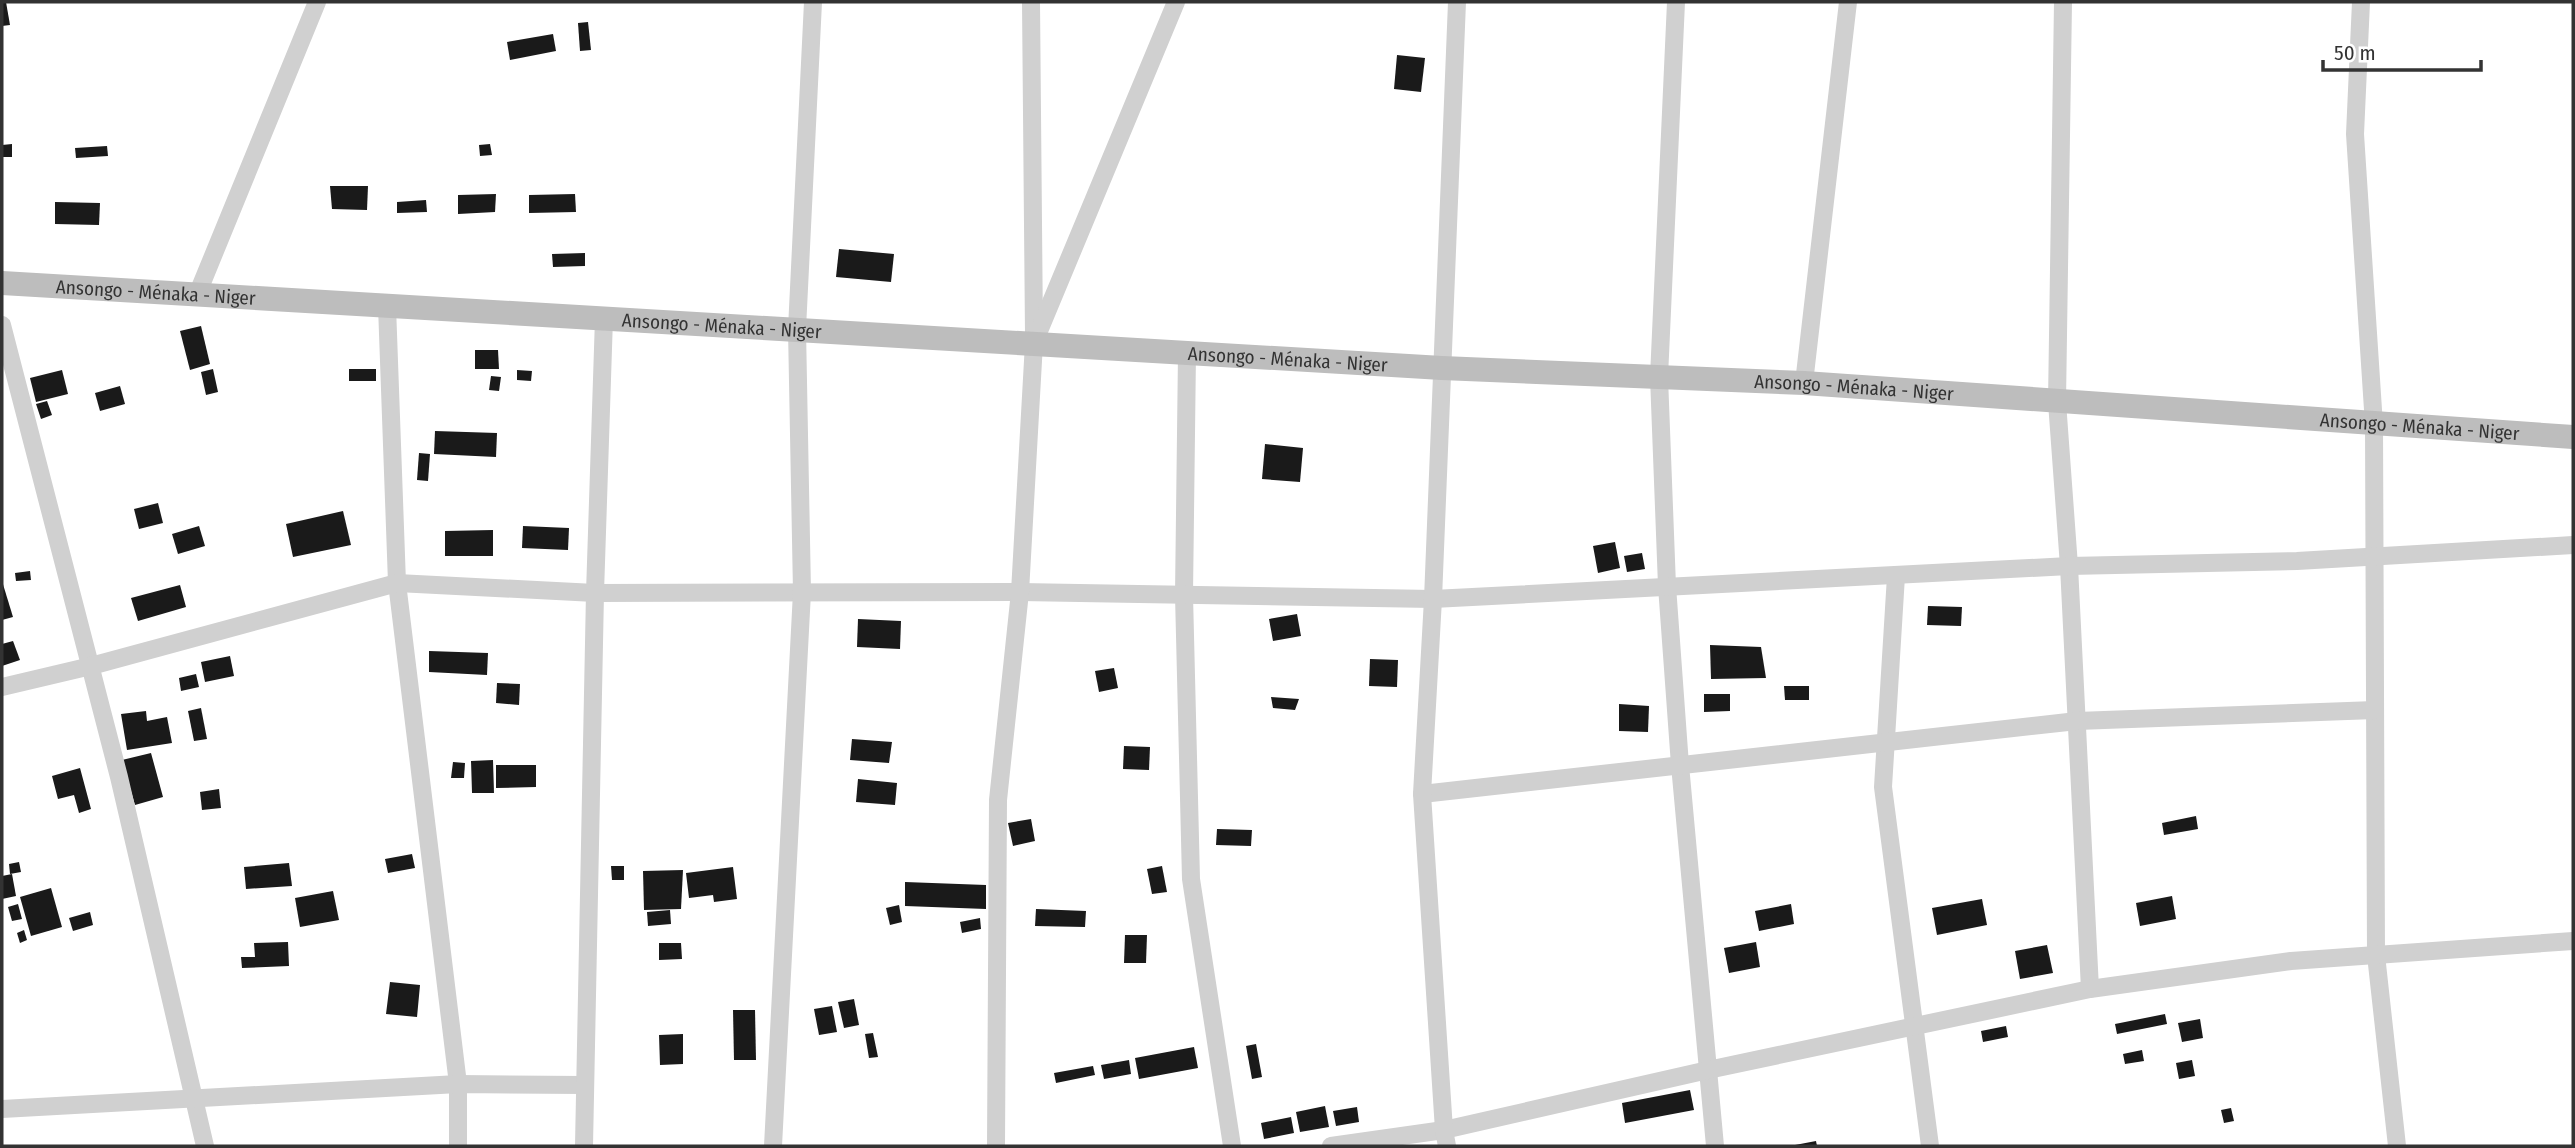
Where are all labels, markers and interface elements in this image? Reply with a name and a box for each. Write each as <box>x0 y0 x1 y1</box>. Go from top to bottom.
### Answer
scale bar <box>2323 28 2480 72</box>
text: 50 m <box>2334 40 2376 66</box>
street label: Ansongo - Ménaka - Niger <box>55 275 256 310</box>
street label: Ansongo - Ménaka - Niger <box>621 309 823 343</box>
street label: Ansongo - Ménaka - Niger <box>1187 342 1389 377</box>
street label: Ansongo - Ménaka - Niger <box>1754 370 1955 406</box>
street label: Ansongo - Ménaka - Niger <box>2319 408 2520 445</box>

